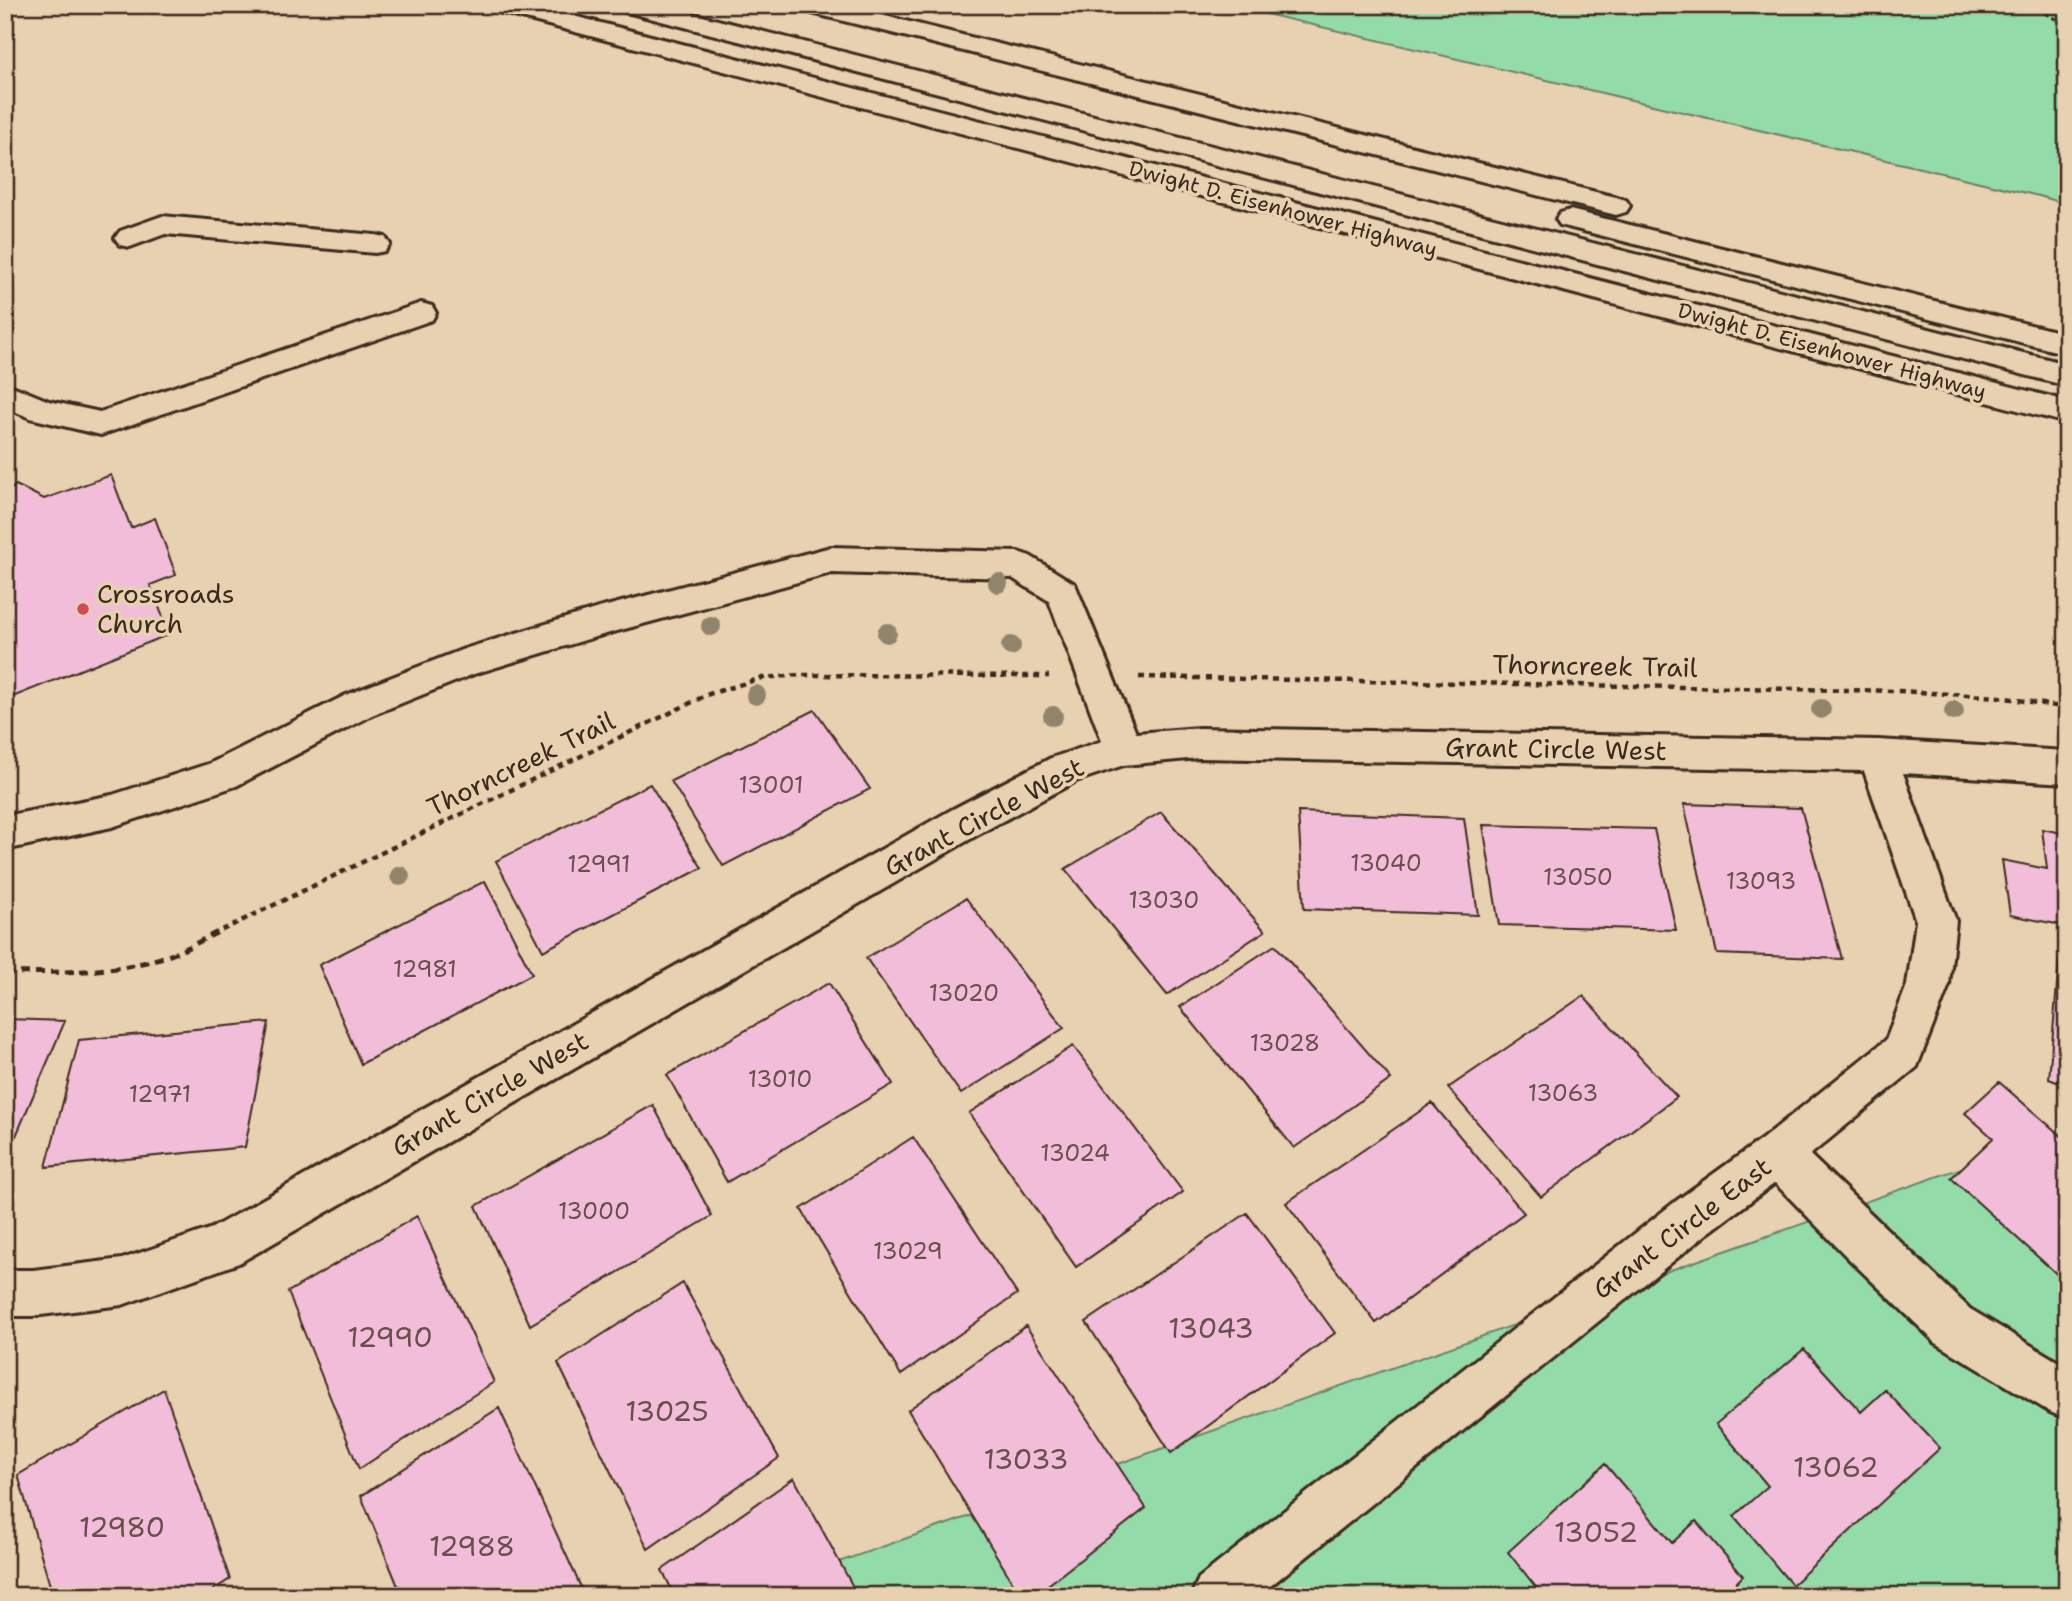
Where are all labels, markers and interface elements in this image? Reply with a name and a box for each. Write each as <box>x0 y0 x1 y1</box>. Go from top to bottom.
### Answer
street label: Dwight D. Eisenhower Highway <box>1126 154 1440 264</box>
street label: Dwight D. Eisenhower Highway <box>1675 296 1989 406</box>
place label: Crossroads Church <box>97 576 235 641</box>
marker: Crossroads Church <box>75 601 91 617</box>
street label: Thorncreek Trail <box>1492 646 1698 685</box>
street label: Thorncreek Trail <box>421 703 621 824</box>
street label: Grant Circle West <box>1445 729 1667 768</box>
street label: Grant Circle West <box>878 749 1090 884</box>
house number: 13001 <box>738 770 804 800</box>
house number: 13040 <box>1350 848 1422 878</box>
house number: 12991 <box>567 849 631 879</box>
house number: 13050 <box>1543 862 1613 892</box>
house number: 13093 <box>1726 866 1796 896</box>
house number: 13030 <box>1129 885 1199 915</box>
house number: 12981 <box>393 954 457 984</box>
house number: 13020 <box>929 978 999 1008</box>
street label: Grant Circle West <box>385 1023 595 1164</box>
house number: 13028 <box>1250 1028 1320 1058</box>
house number: 13010 <box>748 1064 812 1094</box>
house number: 13063 <box>1528 1078 1598 1108</box>
house number: 12971 <box>129 1079 191 1109</box>
house number: 13024 <box>1040 1138 1110 1168</box>
street label: Grant Circle East <box>1585 1149 1778 1306</box>
house number: 13000 <box>558 1196 630 1226</box>
house number: 13029 <box>873 1236 943 1266</box>
house number: 13043 <box>1168 1309 1254 1347</box>
house number: 12990 <box>347 1318 433 1356</box>
house number: 13025 <box>625 1392 709 1430</box>
house number: 13033 <box>983 1440 1069 1478</box>
house number: 13062 <box>1793 1448 1879 1486</box>
house number: 12980 <box>79 1508 165 1546</box>
house number: 13052 <box>1554 1513 1638 1551</box>
house number: 12988 <box>429 1527 515 1565</box>

